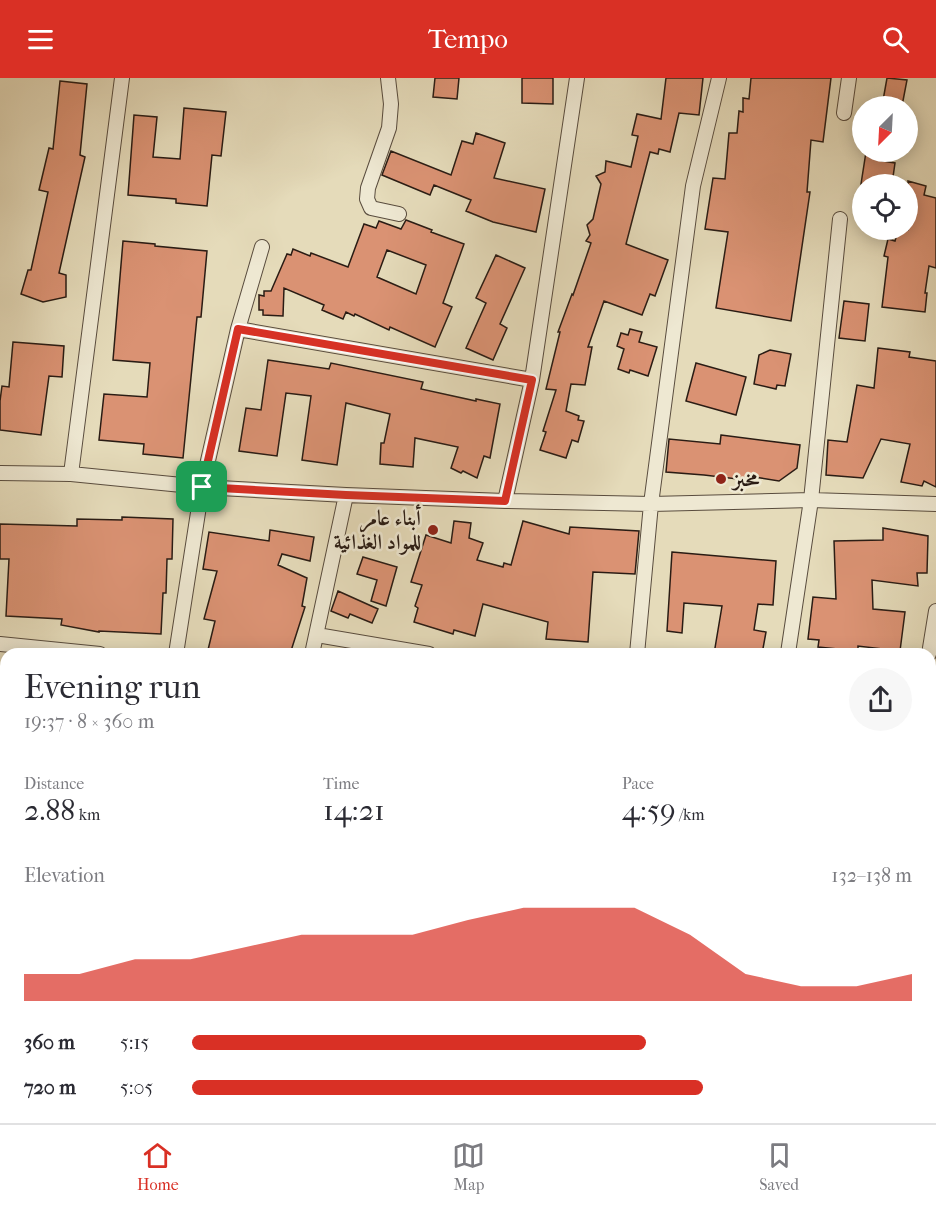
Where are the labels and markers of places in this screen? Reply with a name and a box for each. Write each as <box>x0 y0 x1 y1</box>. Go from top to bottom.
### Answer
pin <box>176 461 227 512</box>
place label: مخبز <box>731 467 760 492</box>
marker: مخبز <box>714 472 728 486</box>
place label: أبناء عامر للمواد الغذائية <box>334 504 421 555</box>
marker: أبناء عامر للمواد الغذائية <box>426 523 440 537</box>

